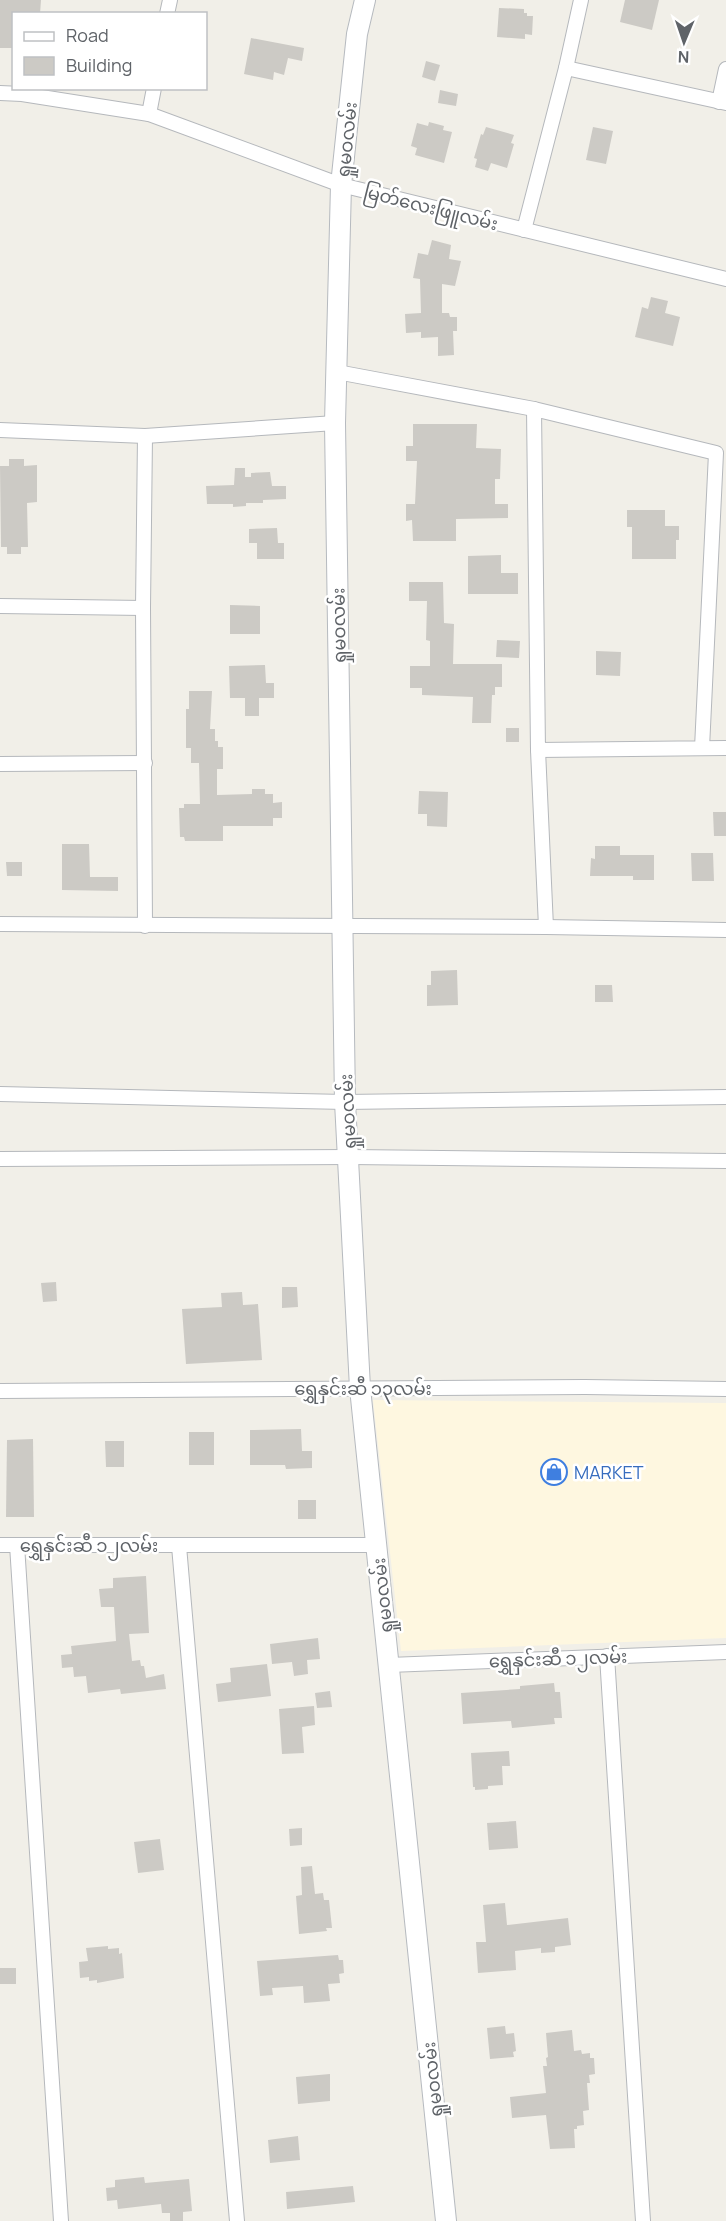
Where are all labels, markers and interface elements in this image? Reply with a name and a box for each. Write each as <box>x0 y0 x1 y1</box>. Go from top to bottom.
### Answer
legend <box>12 12 207 90</box>
north arrow <box>654 12 714 72</box>
text: Road <box>66 23 109 47</box>
text: N <box>677 46 690 68</box>
text: Building <box>66 53 132 77</box>
street label: ရှုမဝလမ်း <box>330 101 366 180</box>
street label: မြတ်လေးဖြူလမ်း <box>360 179 501 239</box>
street label: ရှုမဝလမ်း <box>325 587 355 664</box>
street label: ရှုမဝလမ်း <box>333 1073 365 1151</box>
street label: ရွှေနှင်းဆီ ၁၃လမ်း <box>294 1375 432 1404</box>
shop icon: MARKET <box>539 1457 569 1487</box>
place label: MARKET <box>574 1460 644 1484</box>
street label: ရွှေနှင်းဆီ ၁၂လမ်း <box>20 1532 158 1561</box>
street label: ရှုမဝလမ်း <box>366 1556 402 1635</box>
street label: ရွှေနှင်းဆီ ၁၂လမ်း <box>488 1643 628 1676</box>
street label: ရှုမဝလမ်း <box>416 2040 452 2119</box>

